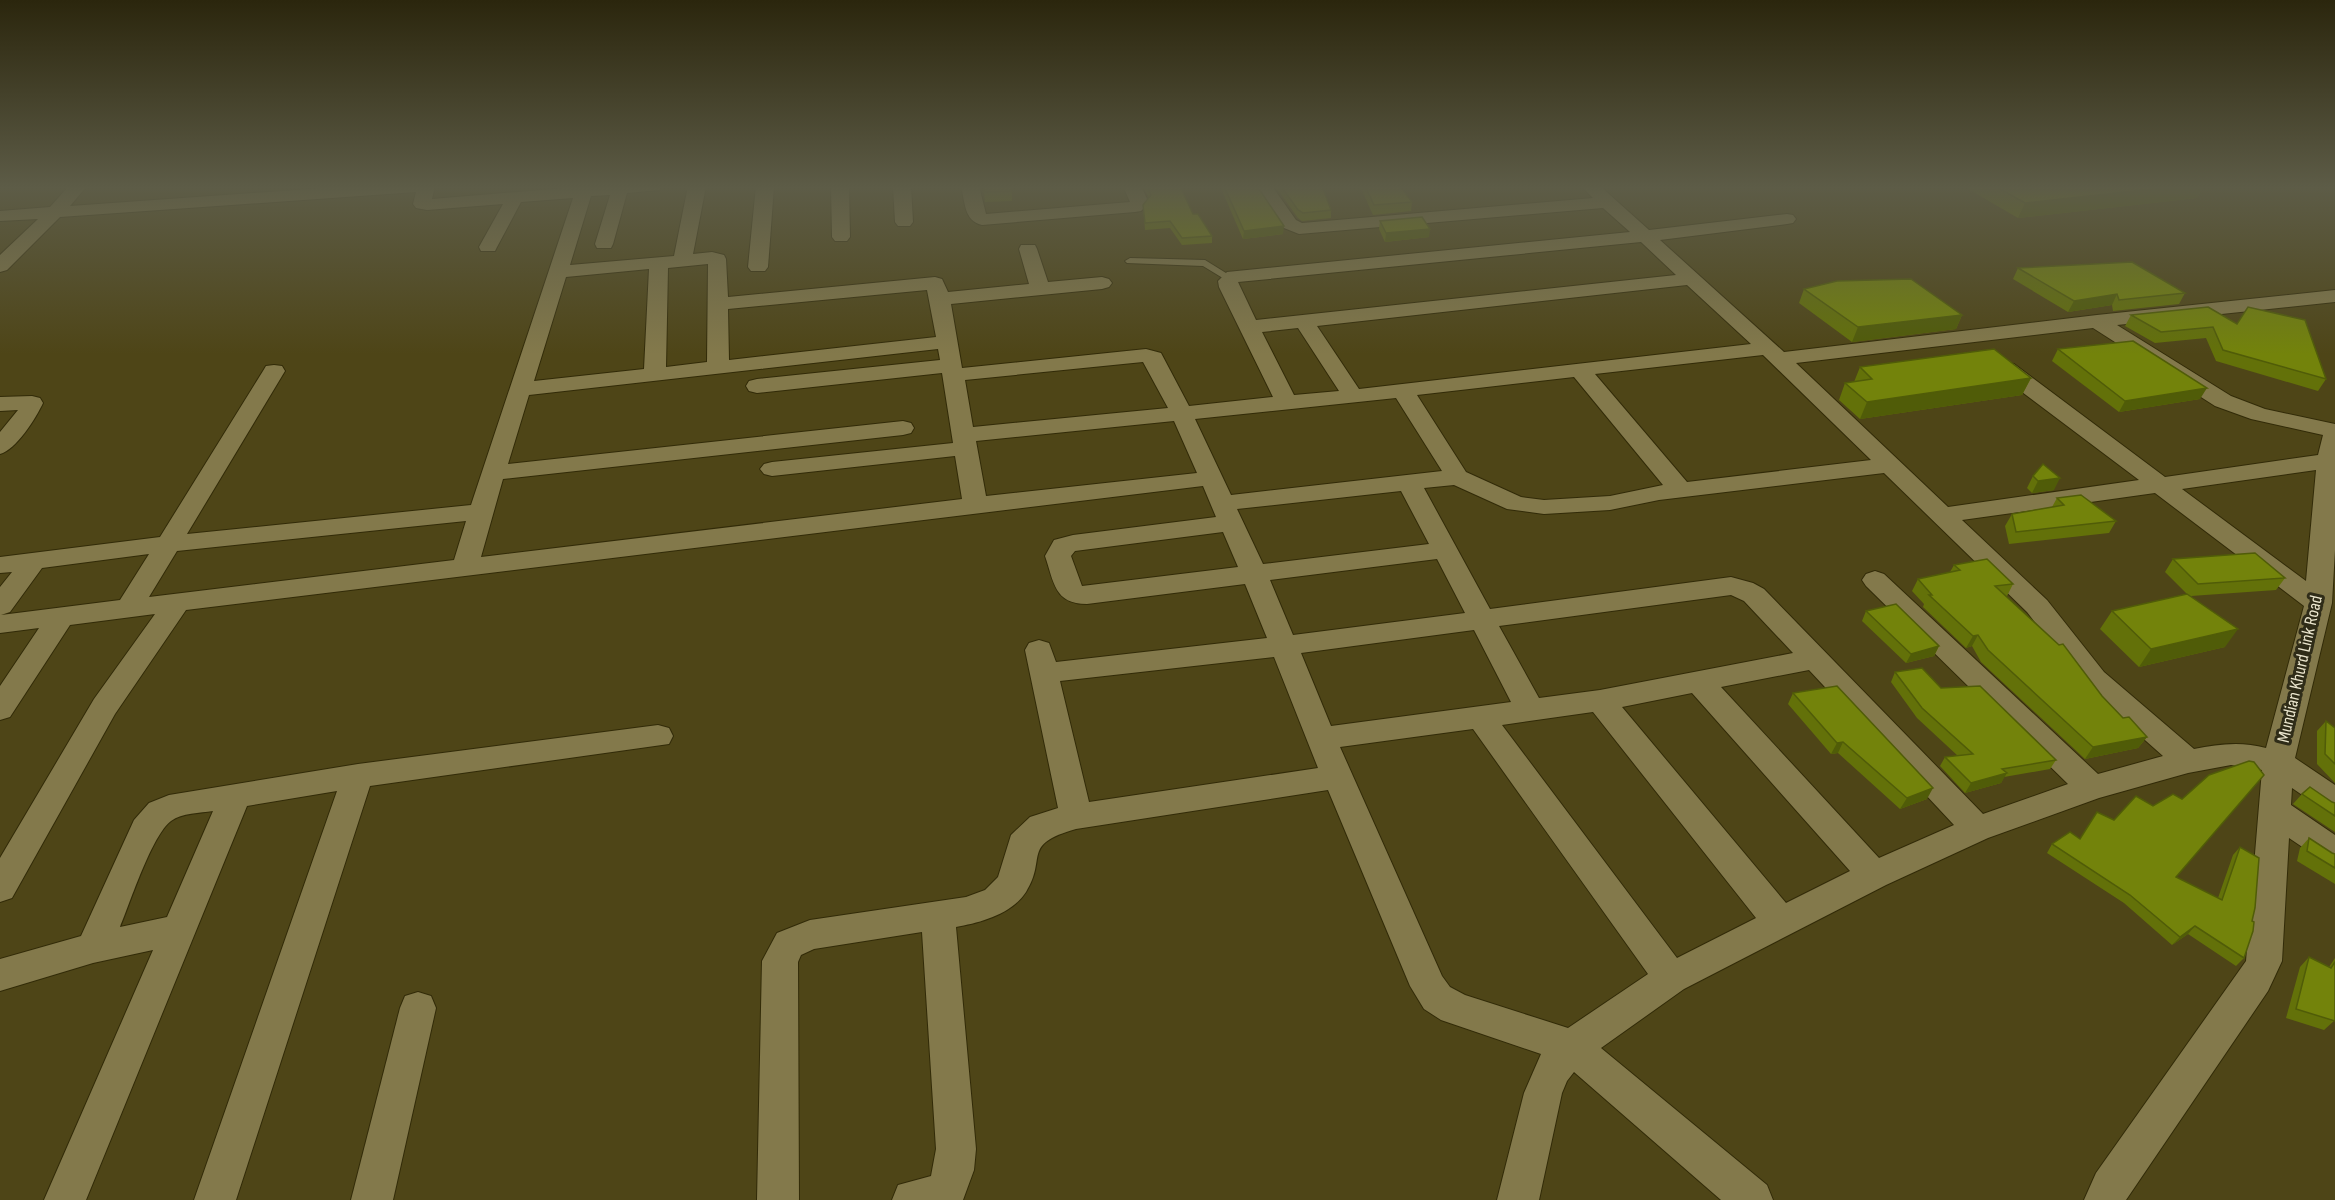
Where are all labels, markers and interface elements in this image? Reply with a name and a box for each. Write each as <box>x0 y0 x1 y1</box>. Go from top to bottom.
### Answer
street label: Mundian Khurd Link Road <box>2273 593 2327 745</box>

